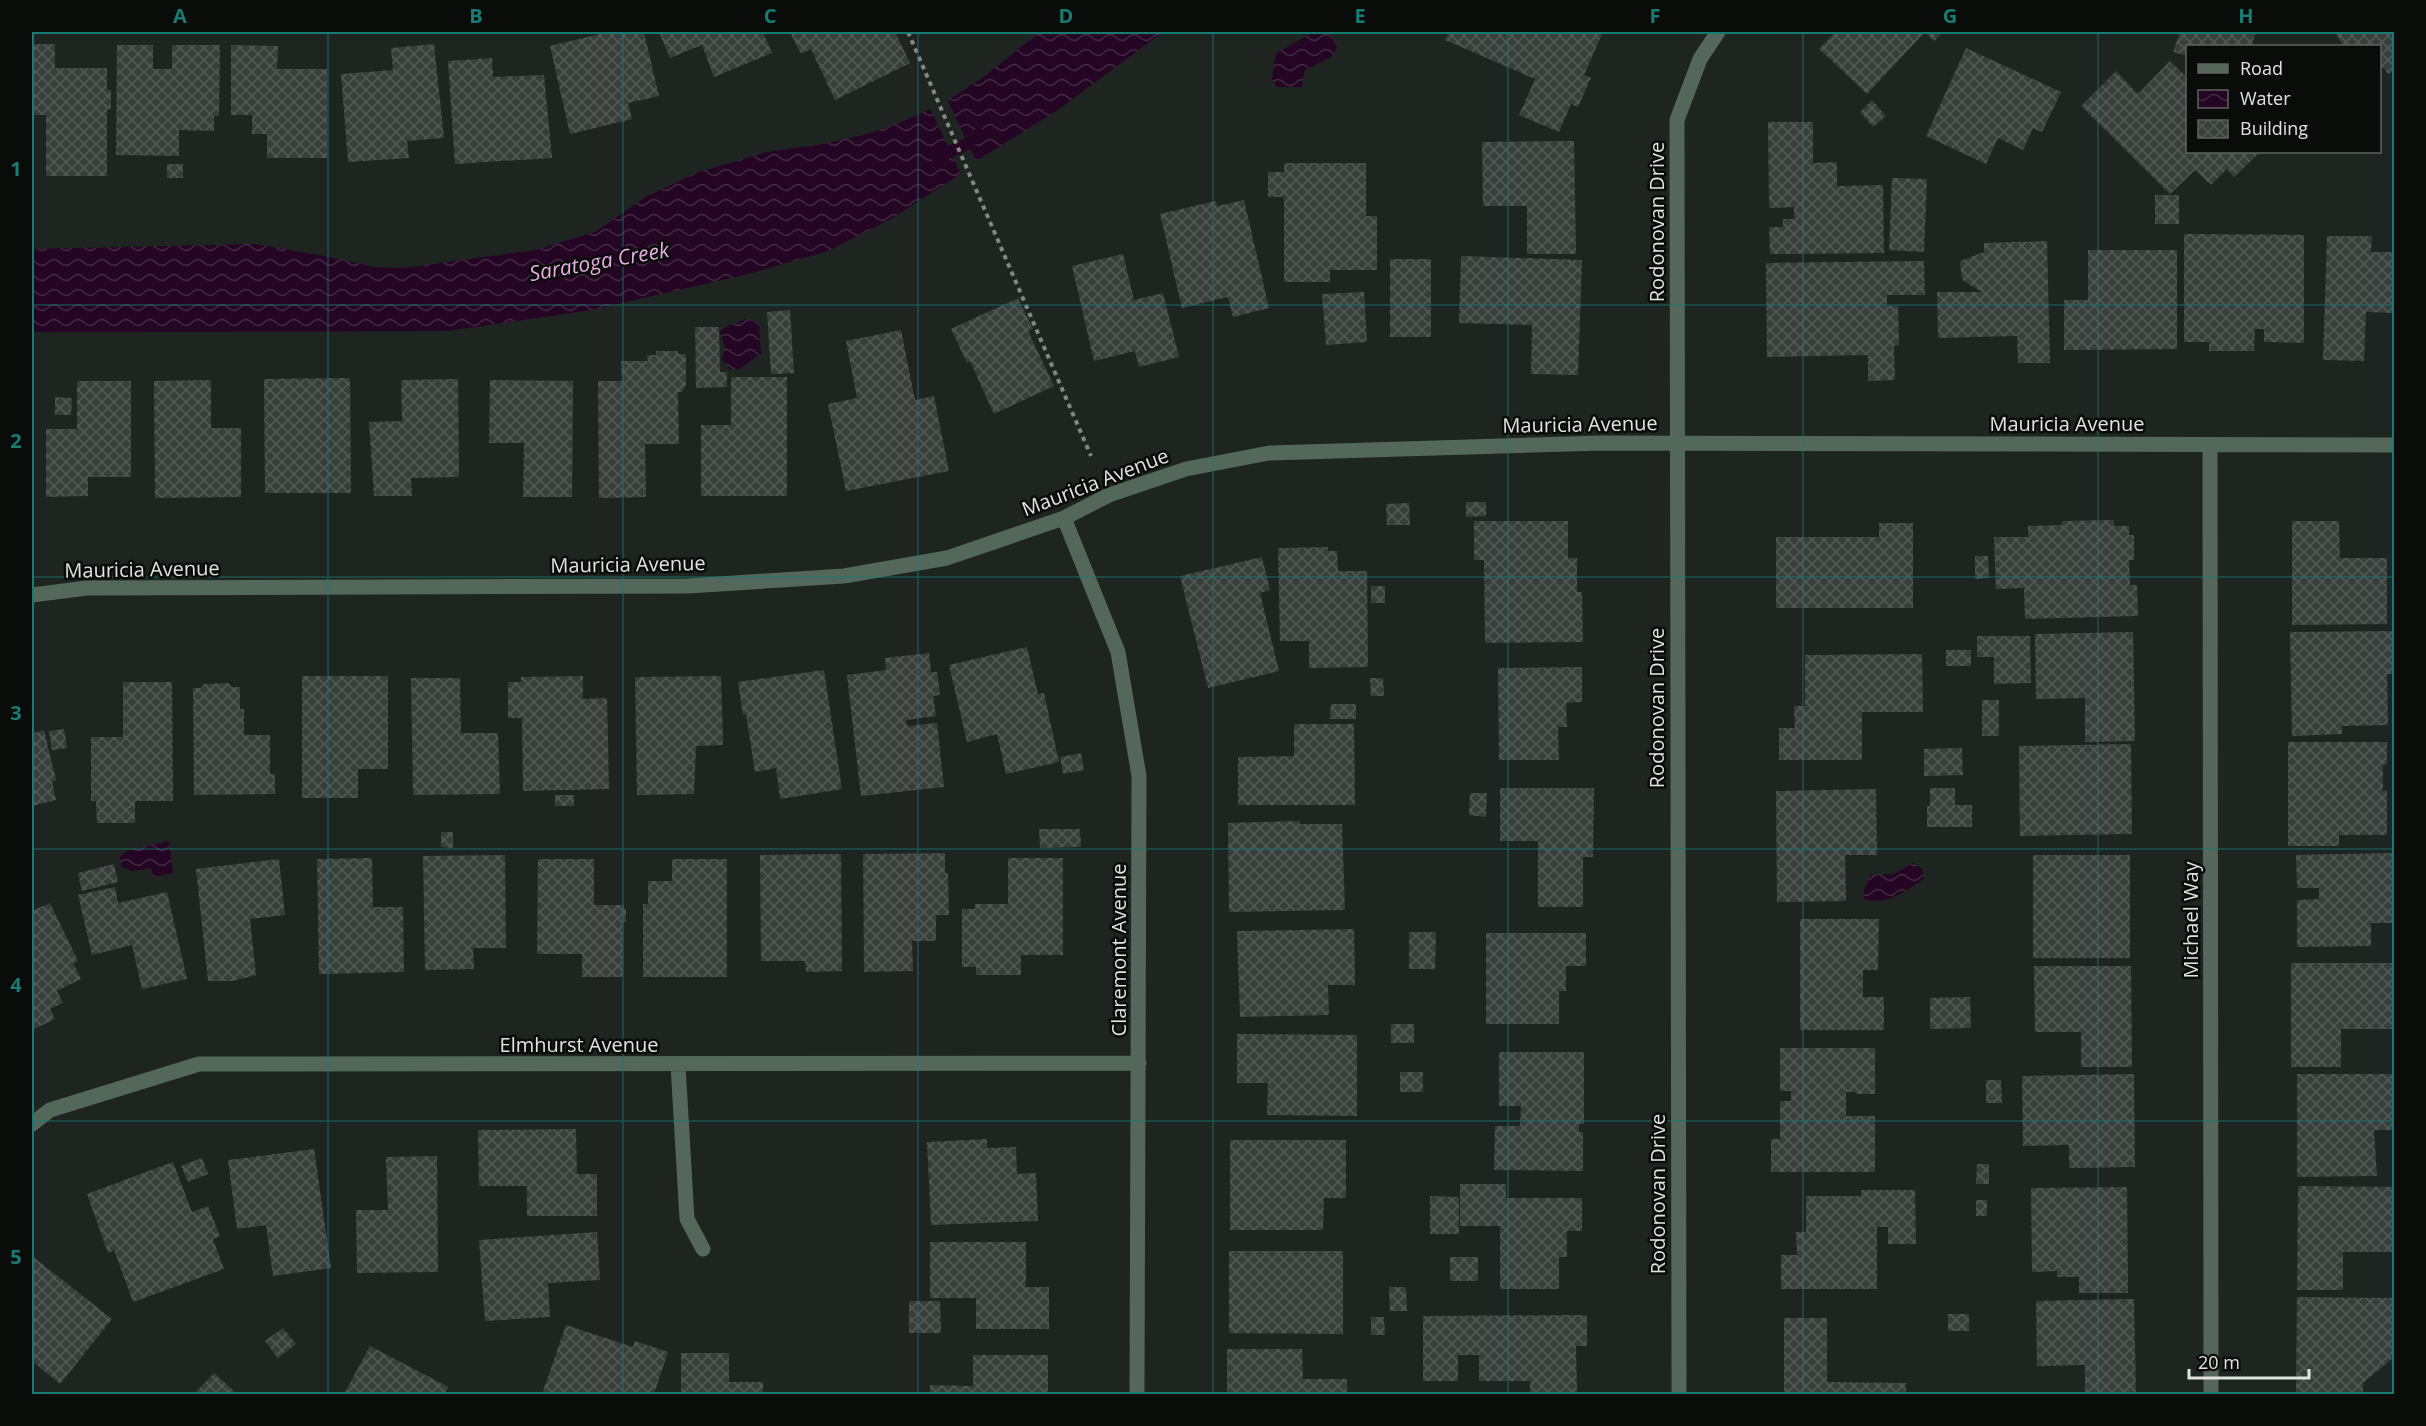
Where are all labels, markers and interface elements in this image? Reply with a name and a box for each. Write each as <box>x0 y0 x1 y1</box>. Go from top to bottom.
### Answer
text: A <box>173 2 187 29</box>
text: B <box>469 2 483 29</box>
text: C <box>764 2 777 29</box>
text: D <box>1059 2 1073 29</box>
text: E <box>1354 2 1366 29</box>
text: F <box>1650 2 1660 29</box>
text: G <box>1943 2 1957 29</box>
text: H <box>2238 2 2254 29</box>
legend <box>2186 45 2381 153</box>
text: Road <box>2240 56 2283 80</box>
text: Water <box>2240 86 2291 110</box>
text: Building <box>2240 116 2308 140</box>
street label: Rodonovan Drive <box>1643 142 1670 302</box>
text: 1 <box>10 155 22 182</box>
water label: Saratoga Creek <box>527 235 672 287</box>
street label: Mauricia Avenue <box>1502 409 1658 439</box>
street label: Mauricia Avenue <box>1989 410 2145 437</box>
text: 2 <box>10 427 22 454</box>
street label: Mauricia Avenue <box>1018 442 1172 522</box>
street label: Mauricia Avenue <box>550 549 706 579</box>
street label: Mauricia Avenue <box>64 554 220 584</box>
street label: Rodonovan Drive <box>1643 628 1670 788</box>
text: 3 <box>10 699 22 726</box>
street label: Michael Way <box>2177 860 2204 979</box>
street label: Claremont Avenue <box>1105 864 1132 1036</box>
text: 4 <box>10 971 22 998</box>
street label: Elmhurst Avenue <box>500 1031 658 1058</box>
street label: Rodonovan Drive <box>1644 1114 1671 1274</box>
text: 5 <box>10 1243 22 1270</box>
scale bar <box>2189 1342 2309 1380</box>
text: 20 m <box>2198 1350 2240 1374</box>

